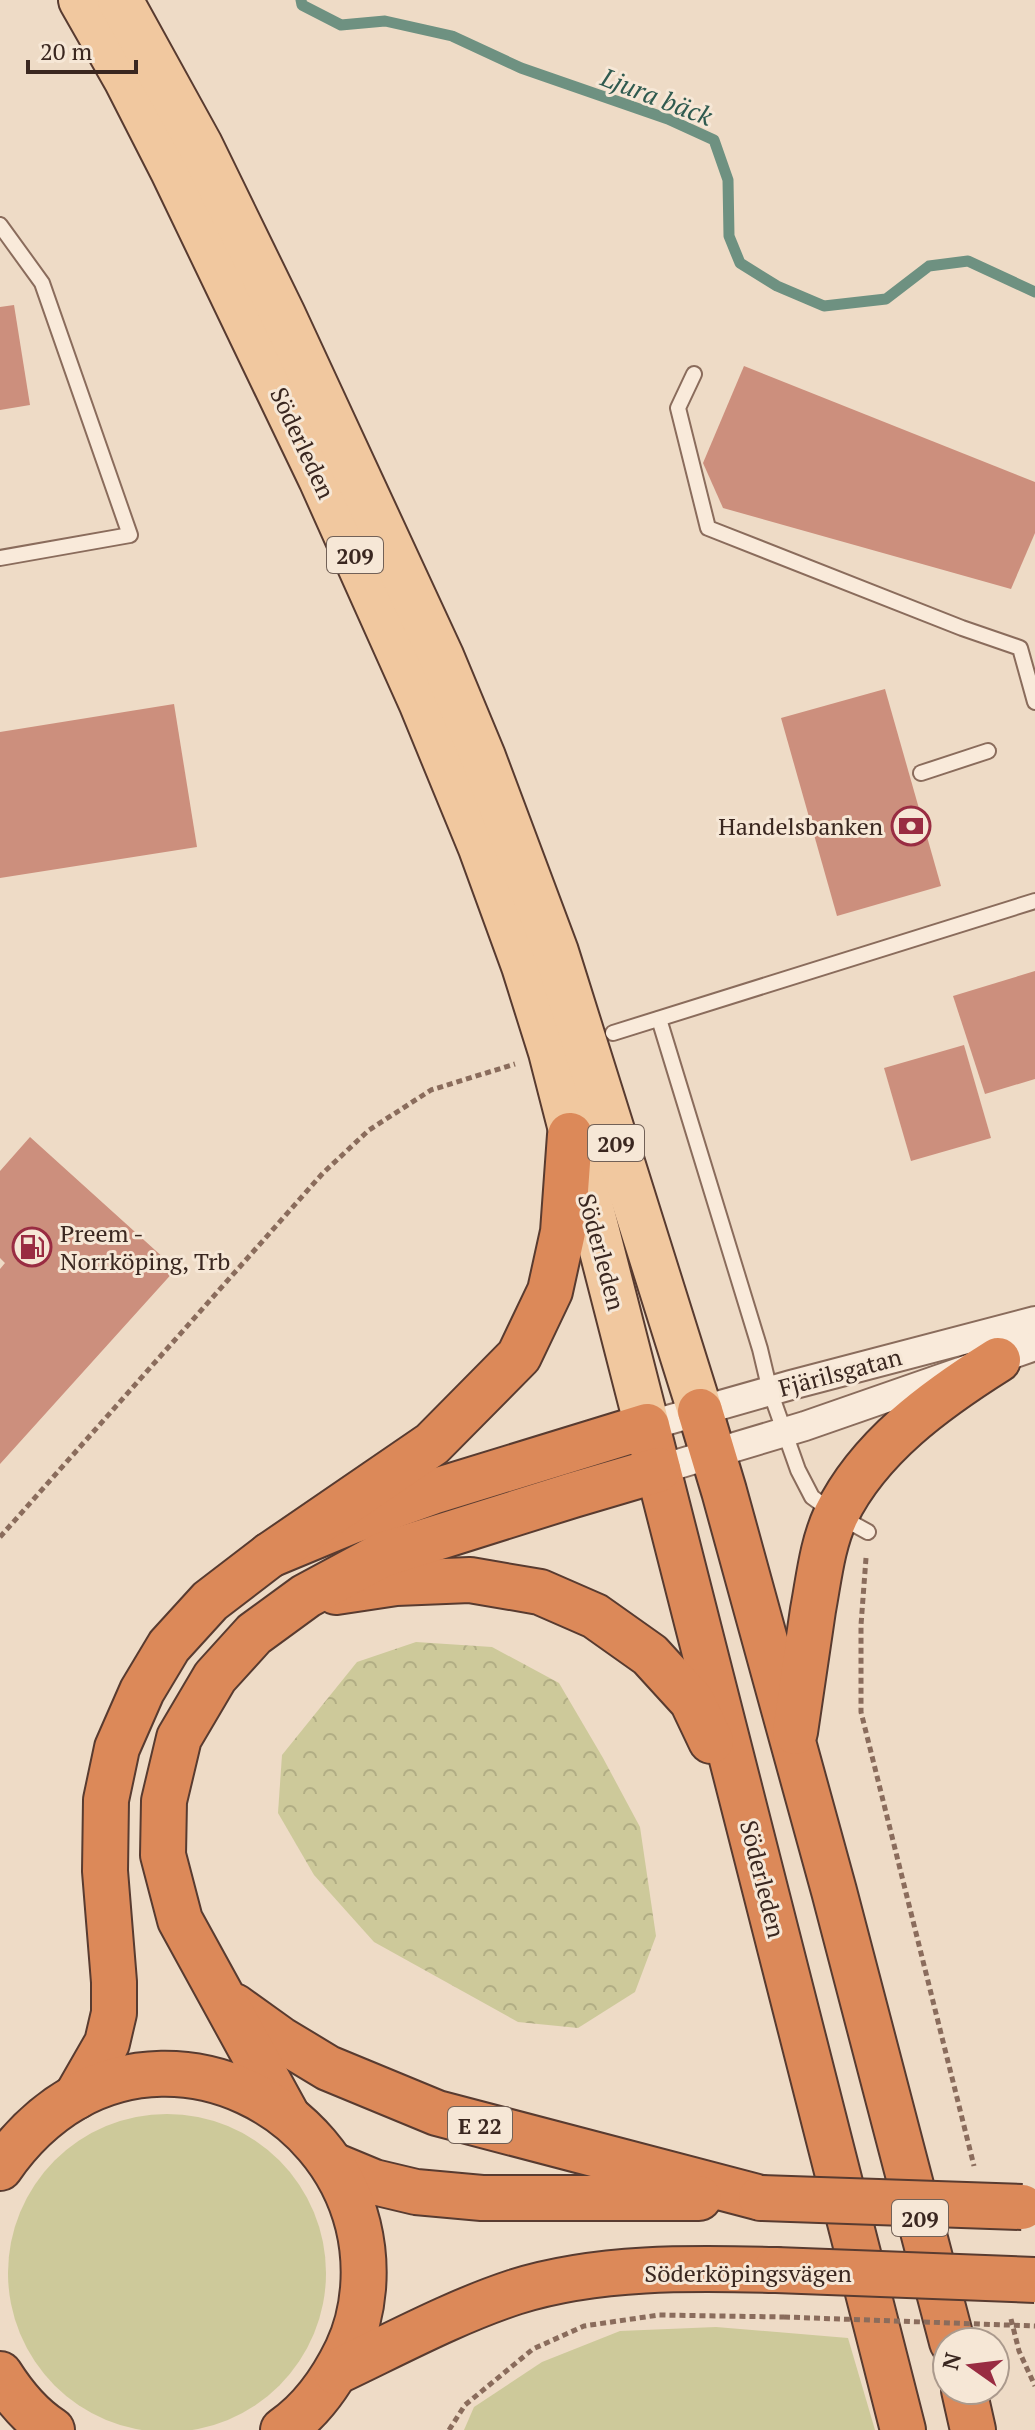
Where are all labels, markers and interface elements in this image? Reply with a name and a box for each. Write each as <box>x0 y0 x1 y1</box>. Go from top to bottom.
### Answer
scale bar <box>28 24 136 74</box>
text: 20 m <box>40 35 92 67</box>
water label: Ljura bäck <box>595 59 718 133</box>
street label: Söderleden <box>263 382 343 504</box>
road number: 209 <box>327 537 383 573</box>
bank icon: Handelsbanken <box>890 805 932 847</box>
place label: Handelsbanken <box>718 810 883 842</box>
road number: 209 <box>588 1125 644 1161</box>
street label: Söderleden <box>571 1190 633 1314</box>
place label: Preem - Norrköping, Trb <box>60 1217 230 1277</box>
fuel station icon: Preem - Norrköping, Trb <box>11 1226 53 1268</box>
street label: Fjärilsgatan <box>775 1340 905 1404</box>
street label: Söderleden <box>733 1817 793 1941</box>
road number: E 22 <box>448 2107 512 2143</box>
road number: 209 <box>892 2200 948 2236</box>
street label: Söderköpingsvägen <box>644 2257 852 2289</box>
north arrow <box>931 2326 1011 2406</box>
text: N <box>935 2349 967 2373</box>

